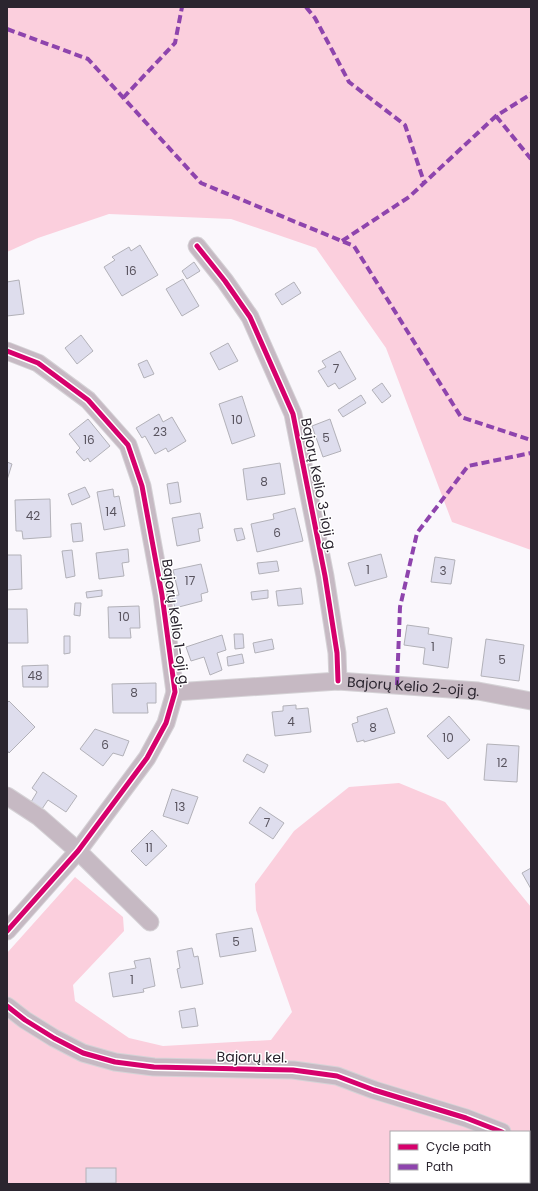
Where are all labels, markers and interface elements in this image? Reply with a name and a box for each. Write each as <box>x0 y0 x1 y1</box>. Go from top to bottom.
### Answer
house number: 16 <box>125 262 137 279</box>
house number: 7 <box>333 360 340 377</box>
house number: 10 <box>231 411 243 428</box>
street label: Bajorų Kelio 3-ioji g. <box>296 416 342 554</box>
house number: 23 <box>153 423 167 440</box>
house number: 5 <box>322 429 330 446</box>
house number: 16 <box>83 431 95 448</box>
house number: 8 <box>260 473 268 490</box>
house number: 14 <box>105 503 117 520</box>
house number: 42 <box>26 507 40 524</box>
house number: 6 <box>273 524 281 541</box>
street label: Bajorų Kelio 1-oji g. <box>157 558 195 688</box>
house number: 1 <box>366 561 370 578</box>
house number: 3 <box>439 562 447 579</box>
house number: 17 <box>185 572 196 589</box>
house number: 10 <box>118 608 130 625</box>
house number: 1 <box>431 638 435 655</box>
house number: 5 <box>498 651 506 668</box>
house number: 48 <box>27 667 43 684</box>
street label: Bajorų Kelio 2-oji g. <box>346 672 482 701</box>
house number: 8 <box>130 684 138 701</box>
house number: 4 <box>287 713 295 730</box>
house number: 8 <box>369 719 377 736</box>
house number: 10 <box>442 729 454 746</box>
house number: 6 <box>101 736 109 753</box>
house number: 12 <box>497 754 507 771</box>
house number: 13 <box>175 798 185 815</box>
house number: 7 <box>264 814 271 831</box>
house number: 11 <box>145 839 153 856</box>
house number: 5 <box>232 933 240 950</box>
house number: 1 <box>130 971 134 988</box>
street label: Bajorų kel. <box>216 1046 288 1068</box>
legend <box>390 1131 530 1183</box>
text: Cycle path <box>426 1138 491 1155</box>
text: Path <box>426 1158 453 1175</box>

